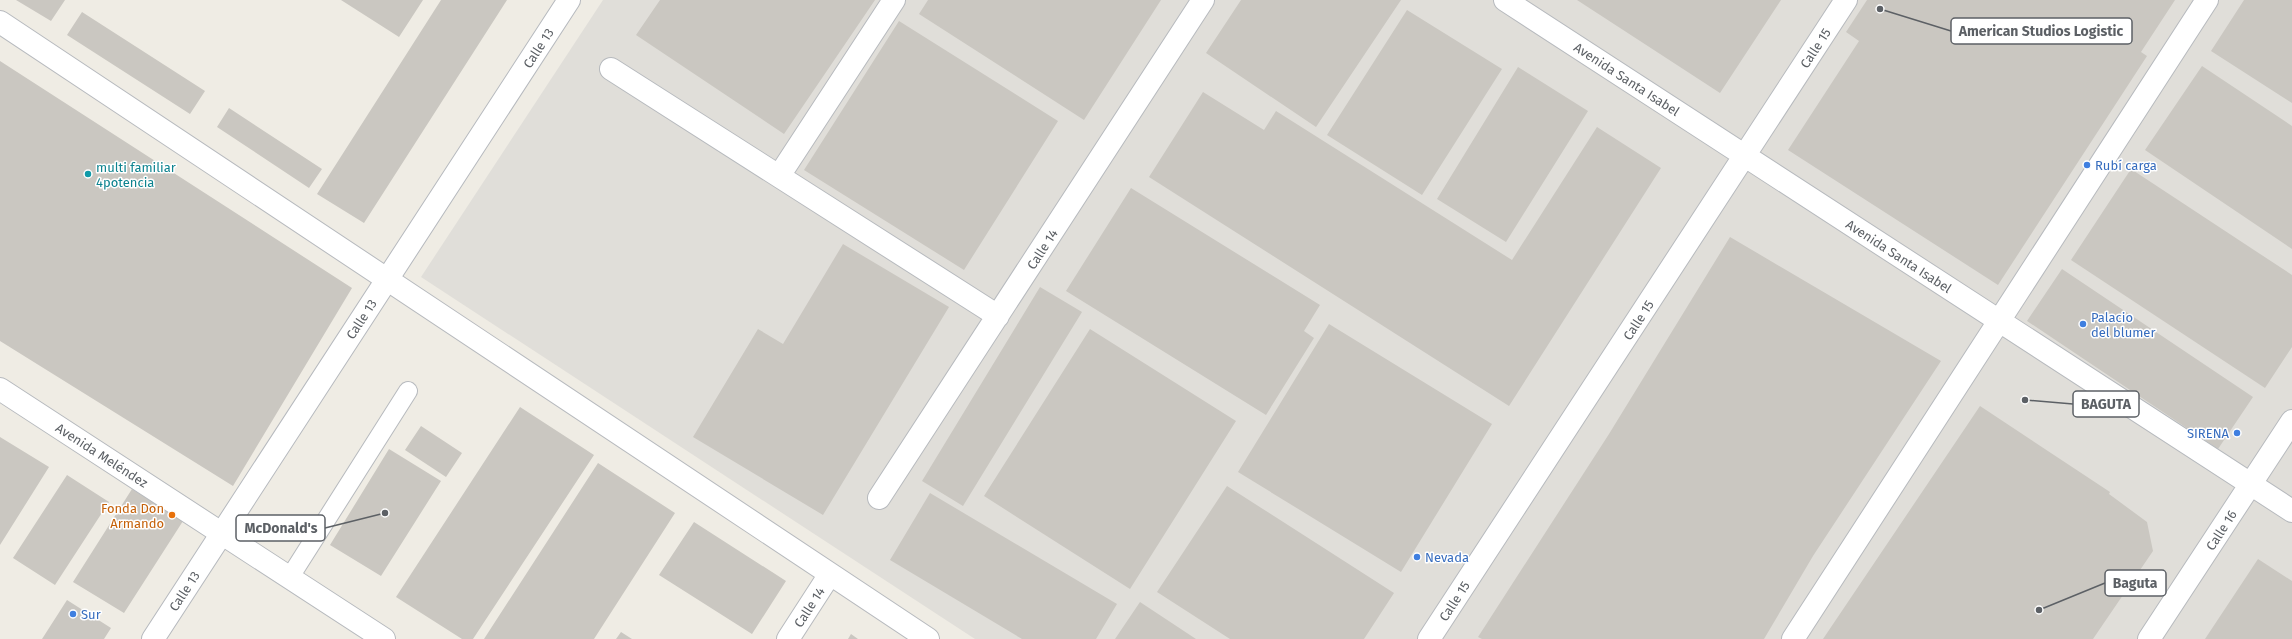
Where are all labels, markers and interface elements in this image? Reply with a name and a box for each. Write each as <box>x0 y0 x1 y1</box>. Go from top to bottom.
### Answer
callout: American Studios Logistic <box>1951 18 2132 44</box>
text: American Studios Logistic <box>1958 23 2124 40</box>
street label: Calle 13 <box>520 26 557 71</box>
street label: Calle 15 <box>1797 26 1834 71</box>
street label: Avenida Santa Isabel <box>1571 40 1682 119</box>
place label: Rubí carga <box>2095 158 2157 173</box>
place label: multi familiar 4potencia <box>96 160 176 190</box>
marker: Rubí carga <box>2082 160 2092 170</box>
marker: multi familiar 4potencia <box>83 169 93 179</box>
street label: Avenida Santa Isabel <box>1843 217 1954 296</box>
street label: Calle 14 <box>1024 226 1061 272</box>
street label: Calle 13 <box>343 297 380 342</box>
street label: Calle 15 <box>1620 298 1657 343</box>
place label: Palacio del blumer <box>2091 310 2155 340</box>
marker: Palacio del blumer <box>2078 319 2088 329</box>
callout: BAGUTA <box>2073 391 2139 417</box>
text: BAGUTA <box>2081 396 2132 413</box>
street label: Avenida Meléndez <box>53 420 151 491</box>
place label: SIRENA <box>2187 426 2230 441</box>
marker: SIRENA <box>2232 428 2242 438</box>
place label: Fonda Don Armando <box>101 501 164 531</box>
street label: Calle 16 <box>2203 507 2240 553</box>
marker: Fonda Don Armando <box>167 510 177 520</box>
callout: McDonald's <box>236 515 325 541</box>
text: McDonald's <box>244 520 318 537</box>
place label: Nevada <box>1425 550 1469 565</box>
marker: Nevada <box>1412 552 1422 562</box>
street label: Calle 13 <box>166 569 203 614</box>
callout: Baguta <box>2105 570 2166 596</box>
text: Baguta <box>2113 575 2158 592</box>
street label: Calle 15 <box>1436 579 1473 624</box>
street label: Calle 14 <box>791 584 828 630</box>
place label: Sur <box>81 607 101 622</box>
marker: Sur <box>68 609 78 619</box>

